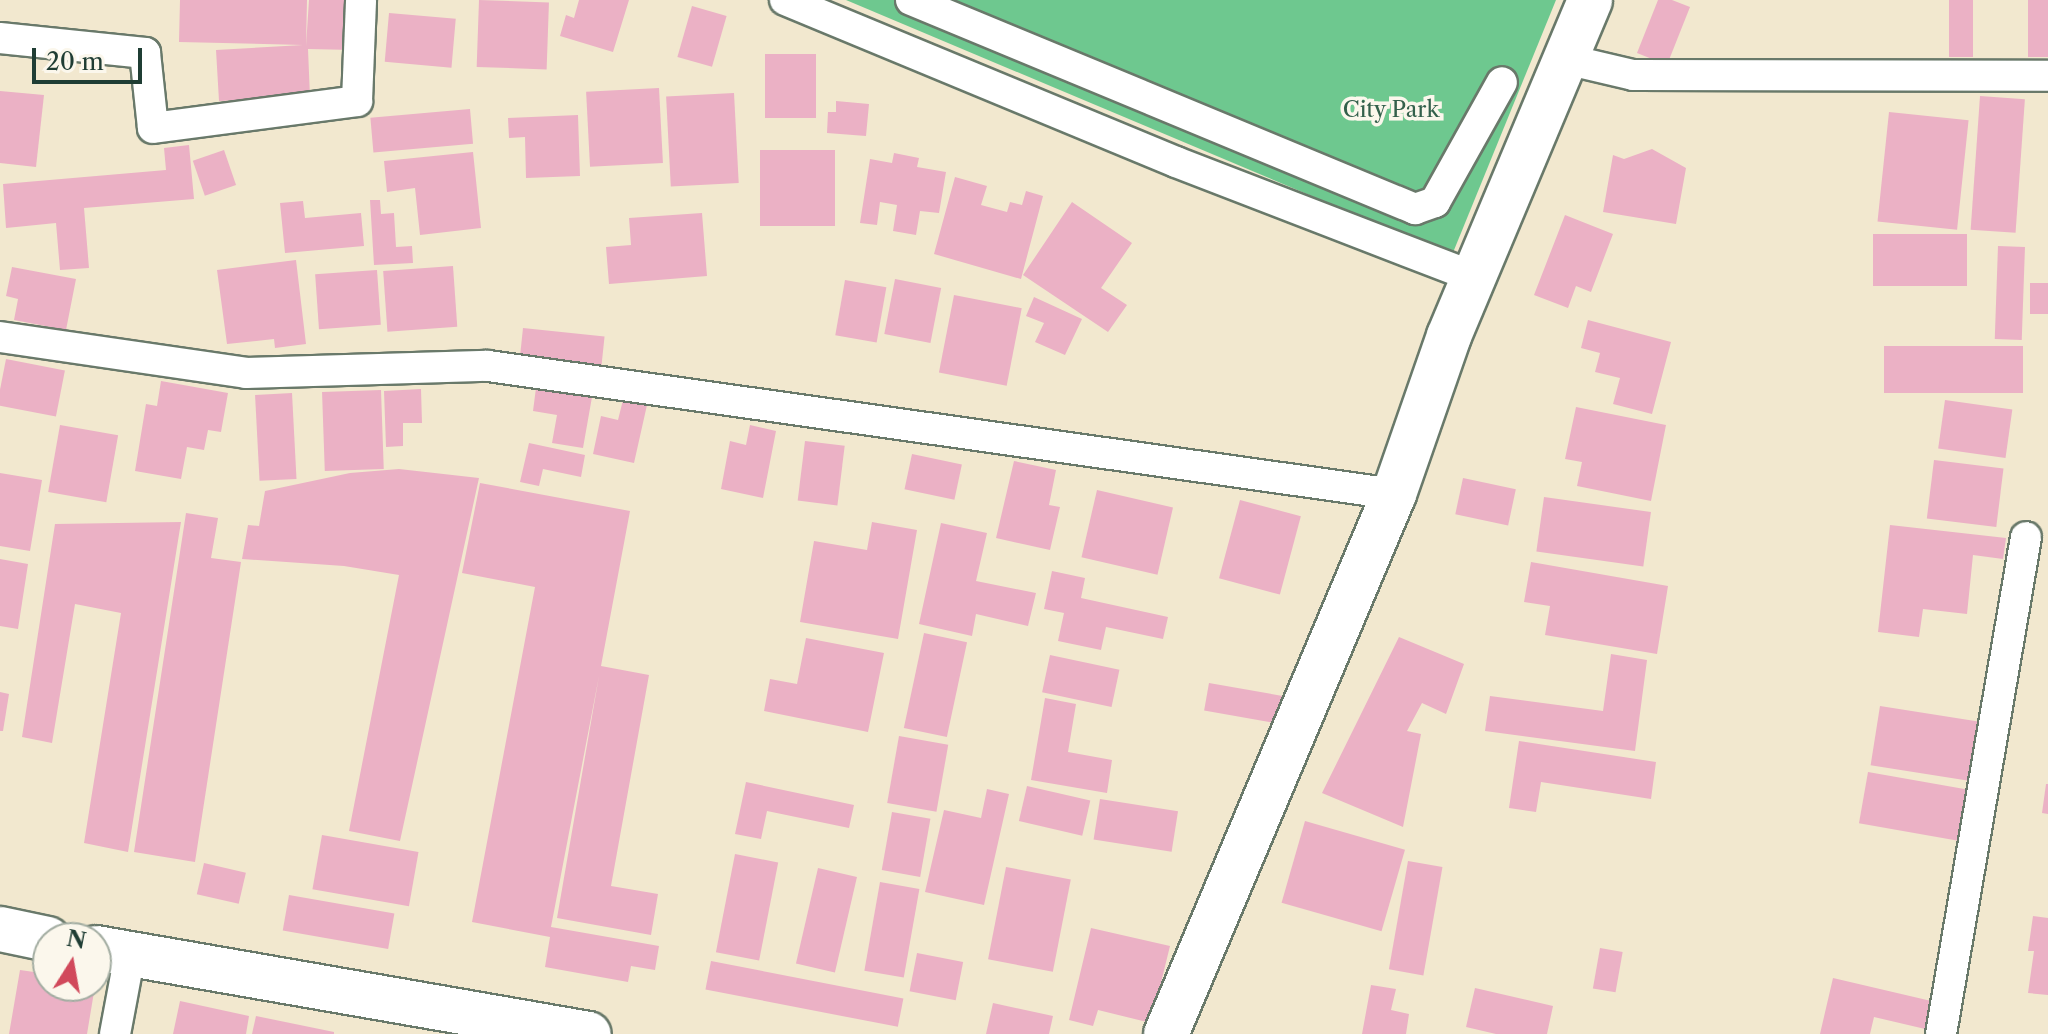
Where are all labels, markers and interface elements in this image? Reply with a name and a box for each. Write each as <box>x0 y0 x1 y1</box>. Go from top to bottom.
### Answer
scale bar <box>36 32 146 82</box>
text: 20 m <box>46 47 104 76</box>
park label: City Park <box>1342 97 1440 123</box>
north arrow <box>32 922 112 1002</box>
text: N <box>64 925 88 955</box>

